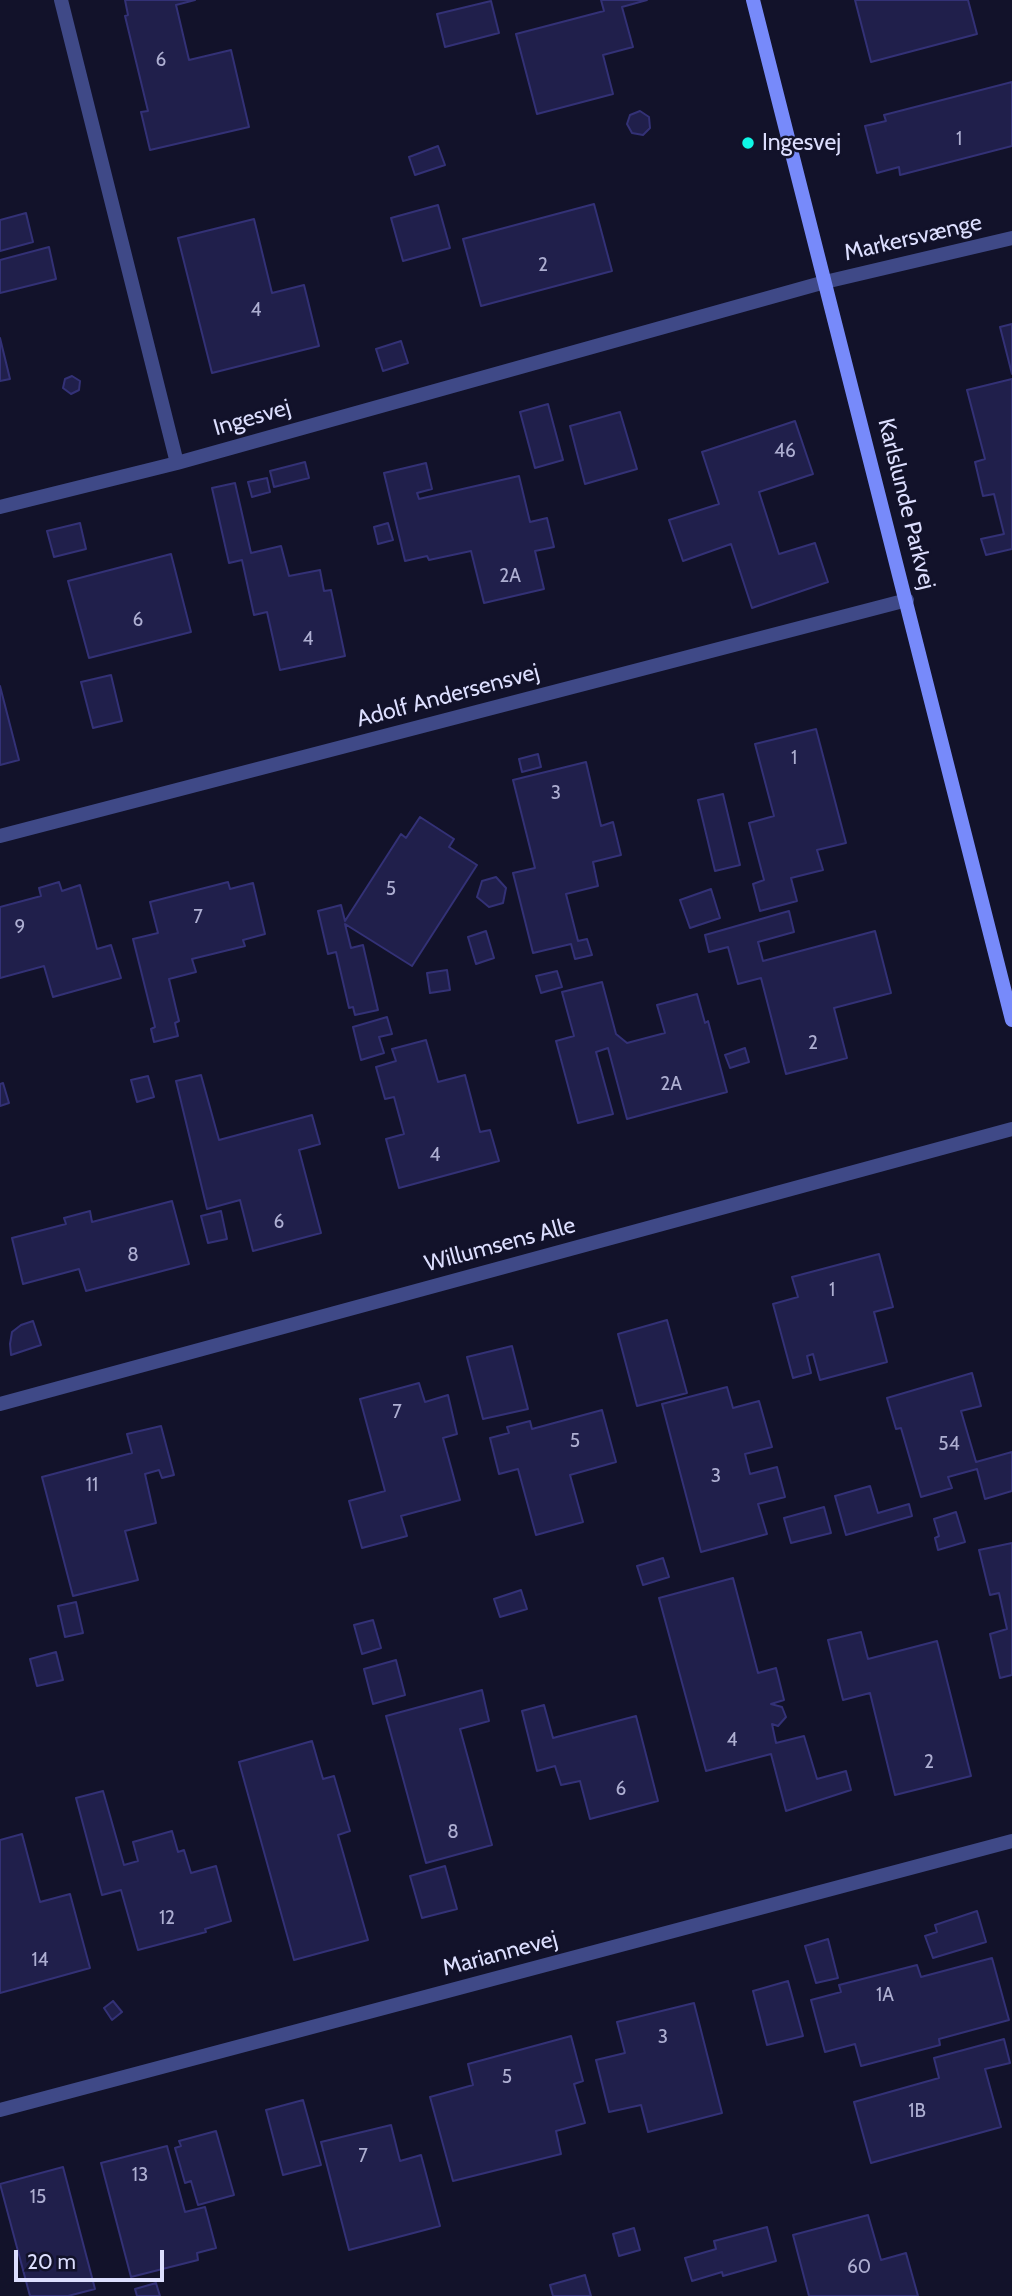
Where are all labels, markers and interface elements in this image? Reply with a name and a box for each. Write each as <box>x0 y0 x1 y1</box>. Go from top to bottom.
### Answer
house number: 6 <box>156 49 166 71</box>
house number: 1 <box>956 128 962 150</box>
place label: Ingesvej <box>762 129 841 157</box>
marker: Ingesvej <box>740 135 756 151</box>
street label: Markersvænge <box>841 209 985 267</box>
house number: 2 <box>538 254 548 276</box>
house number: 4 <box>251 299 261 321</box>
street label: Ingesvej <box>210 394 294 442</box>
street label: Karlslunde Parkvej <box>871 416 941 592</box>
house number: 46 <box>774 440 796 462</box>
house number: 2A <box>499 565 521 587</box>
house number: 6 <box>133 609 143 631</box>
house number: 4 <box>303 628 313 650</box>
street label: Adolf Andersensvej <box>354 658 542 734</box>
house number: 1 <box>791 747 797 769</box>
house number: 3 <box>551 782 561 804</box>
house number: 5 <box>386 878 396 900</box>
house number: 7 <box>193 906 203 928</box>
house number: 9 <box>15 916 25 938</box>
house number: 2 <box>808 1032 818 1054</box>
house number: 2A <box>660 1073 682 1095</box>
house number: 4 <box>430 1144 440 1166</box>
house number: 6 <box>274 1211 284 1233</box>
street label: Willumsens Alle <box>422 1212 578 1278</box>
house number: 8 <box>127 1244 139 1266</box>
house number: 1 <box>829 1279 835 1301</box>
house number: 7 <box>392 1401 402 1423</box>
house number: 5 <box>570 1430 580 1452</box>
house number: 54 <box>938 1433 960 1455</box>
house number: 3 <box>711 1465 721 1487</box>
house number: 11 <box>86 1474 98 1496</box>
house number: 4 <box>727 1729 737 1751</box>
house number: 2 <box>924 1751 934 1773</box>
house number: 6 <box>616 1778 626 1800</box>
house number: 8 <box>447 1821 459 1843</box>
house number: 12 <box>159 1907 175 1929</box>
street label: Mariannevej <box>439 1925 561 1983</box>
house number: 14 <box>31 1949 49 1971</box>
house number: 1A <box>876 1984 894 2006</box>
house number: 3 <box>658 2026 668 2048</box>
house number: 5 <box>502 2066 512 2088</box>
house number: 1B <box>908 2100 926 2122</box>
house number: 7 <box>358 2145 368 2167</box>
house number: 13 <box>132 2164 148 2186</box>
house number: 15 <box>30 2186 46 2208</box>
scale bar <box>18 2236 168 2280</box>
text: 20 m <box>27 2249 76 2274</box>
house number: 60 <box>847 2256 871 2278</box>

